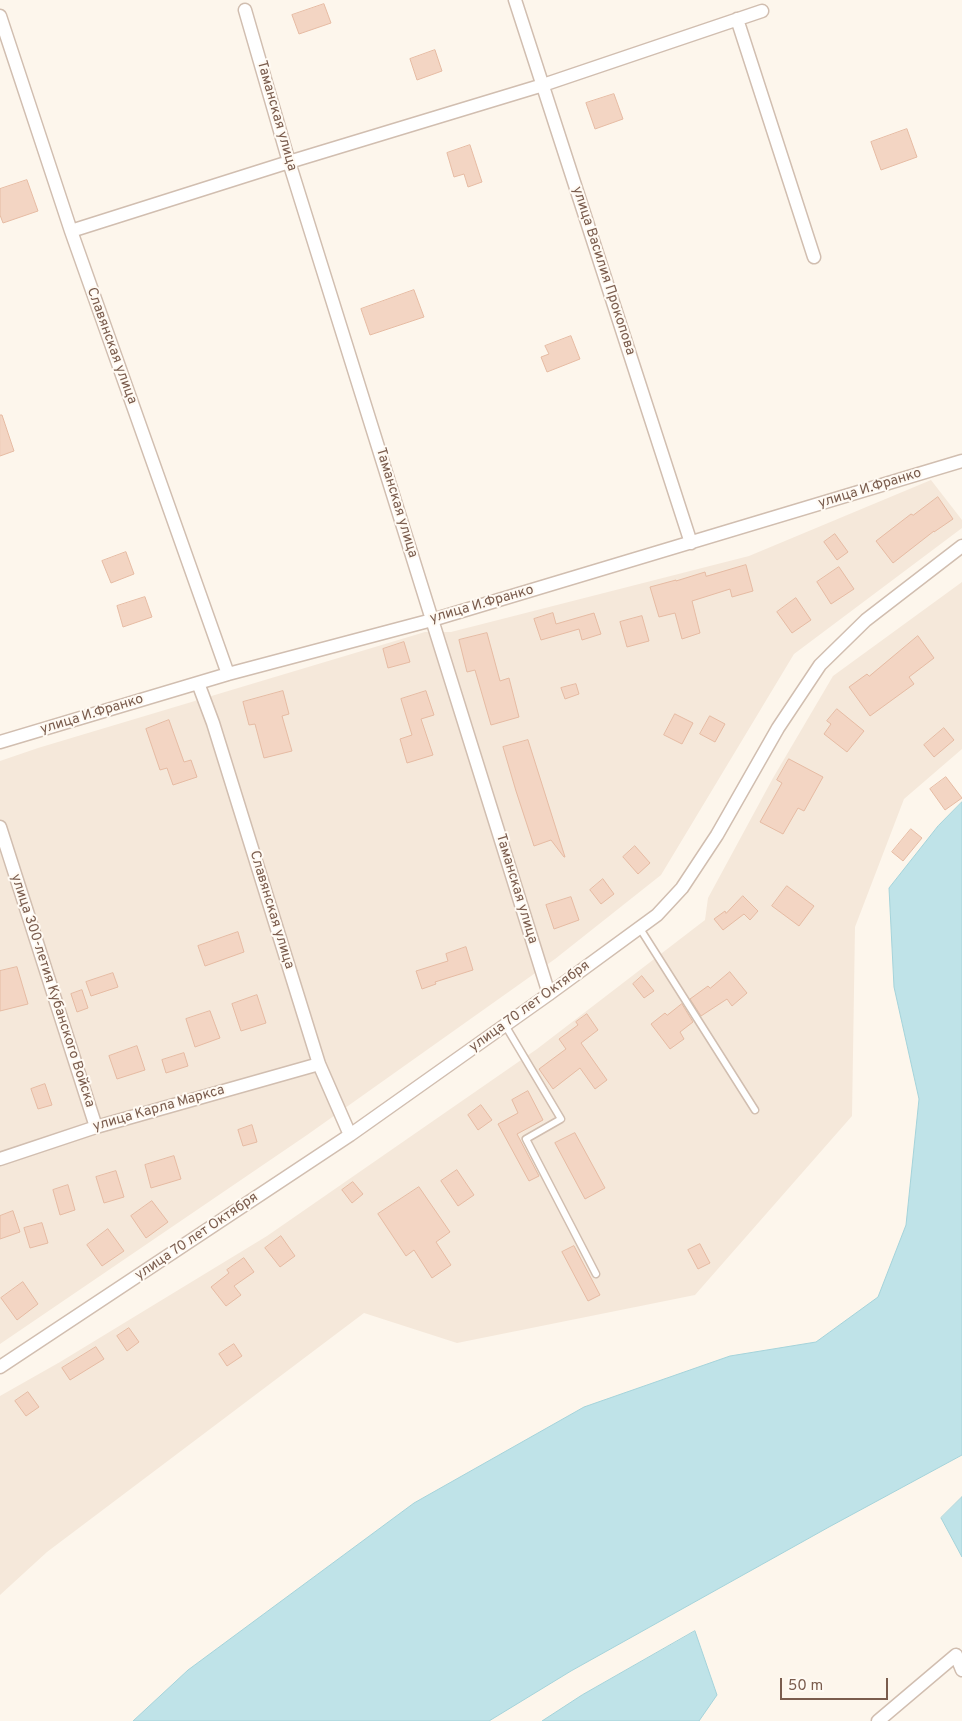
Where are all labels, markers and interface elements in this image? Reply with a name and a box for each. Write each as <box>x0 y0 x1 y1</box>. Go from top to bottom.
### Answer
street label: Таманская улица <box>252 59 300 173</box>
street label: улица Василия Прокопова <box>568 185 638 357</box>
street label: Славянская улица <box>82 285 140 407</box>
street label: Таманская улица <box>371 446 421 560</box>
street label: улица И.Франко <box>816 465 924 513</box>
street label: улица И.Франко <box>428 582 536 628</box>
street label: улица И.Франко <box>38 691 146 739</box>
street label: Таманская улица <box>491 832 541 946</box>
street label: Славянская улица <box>245 849 297 971</box>
street label: улица 300-летия Кубанского Войска <box>6 872 98 1110</box>
street label: улица 70 лет Октября <box>467 958 593 1056</box>
street label: улица Карла Маркса <box>91 1082 227 1136</box>
street label: улица 70 лет Октября <box>132 1190 262 1284</box>
scale bar <box>782 1668 890 1700</box>
text: 50 m <box>788 1677 823 1696</box>

